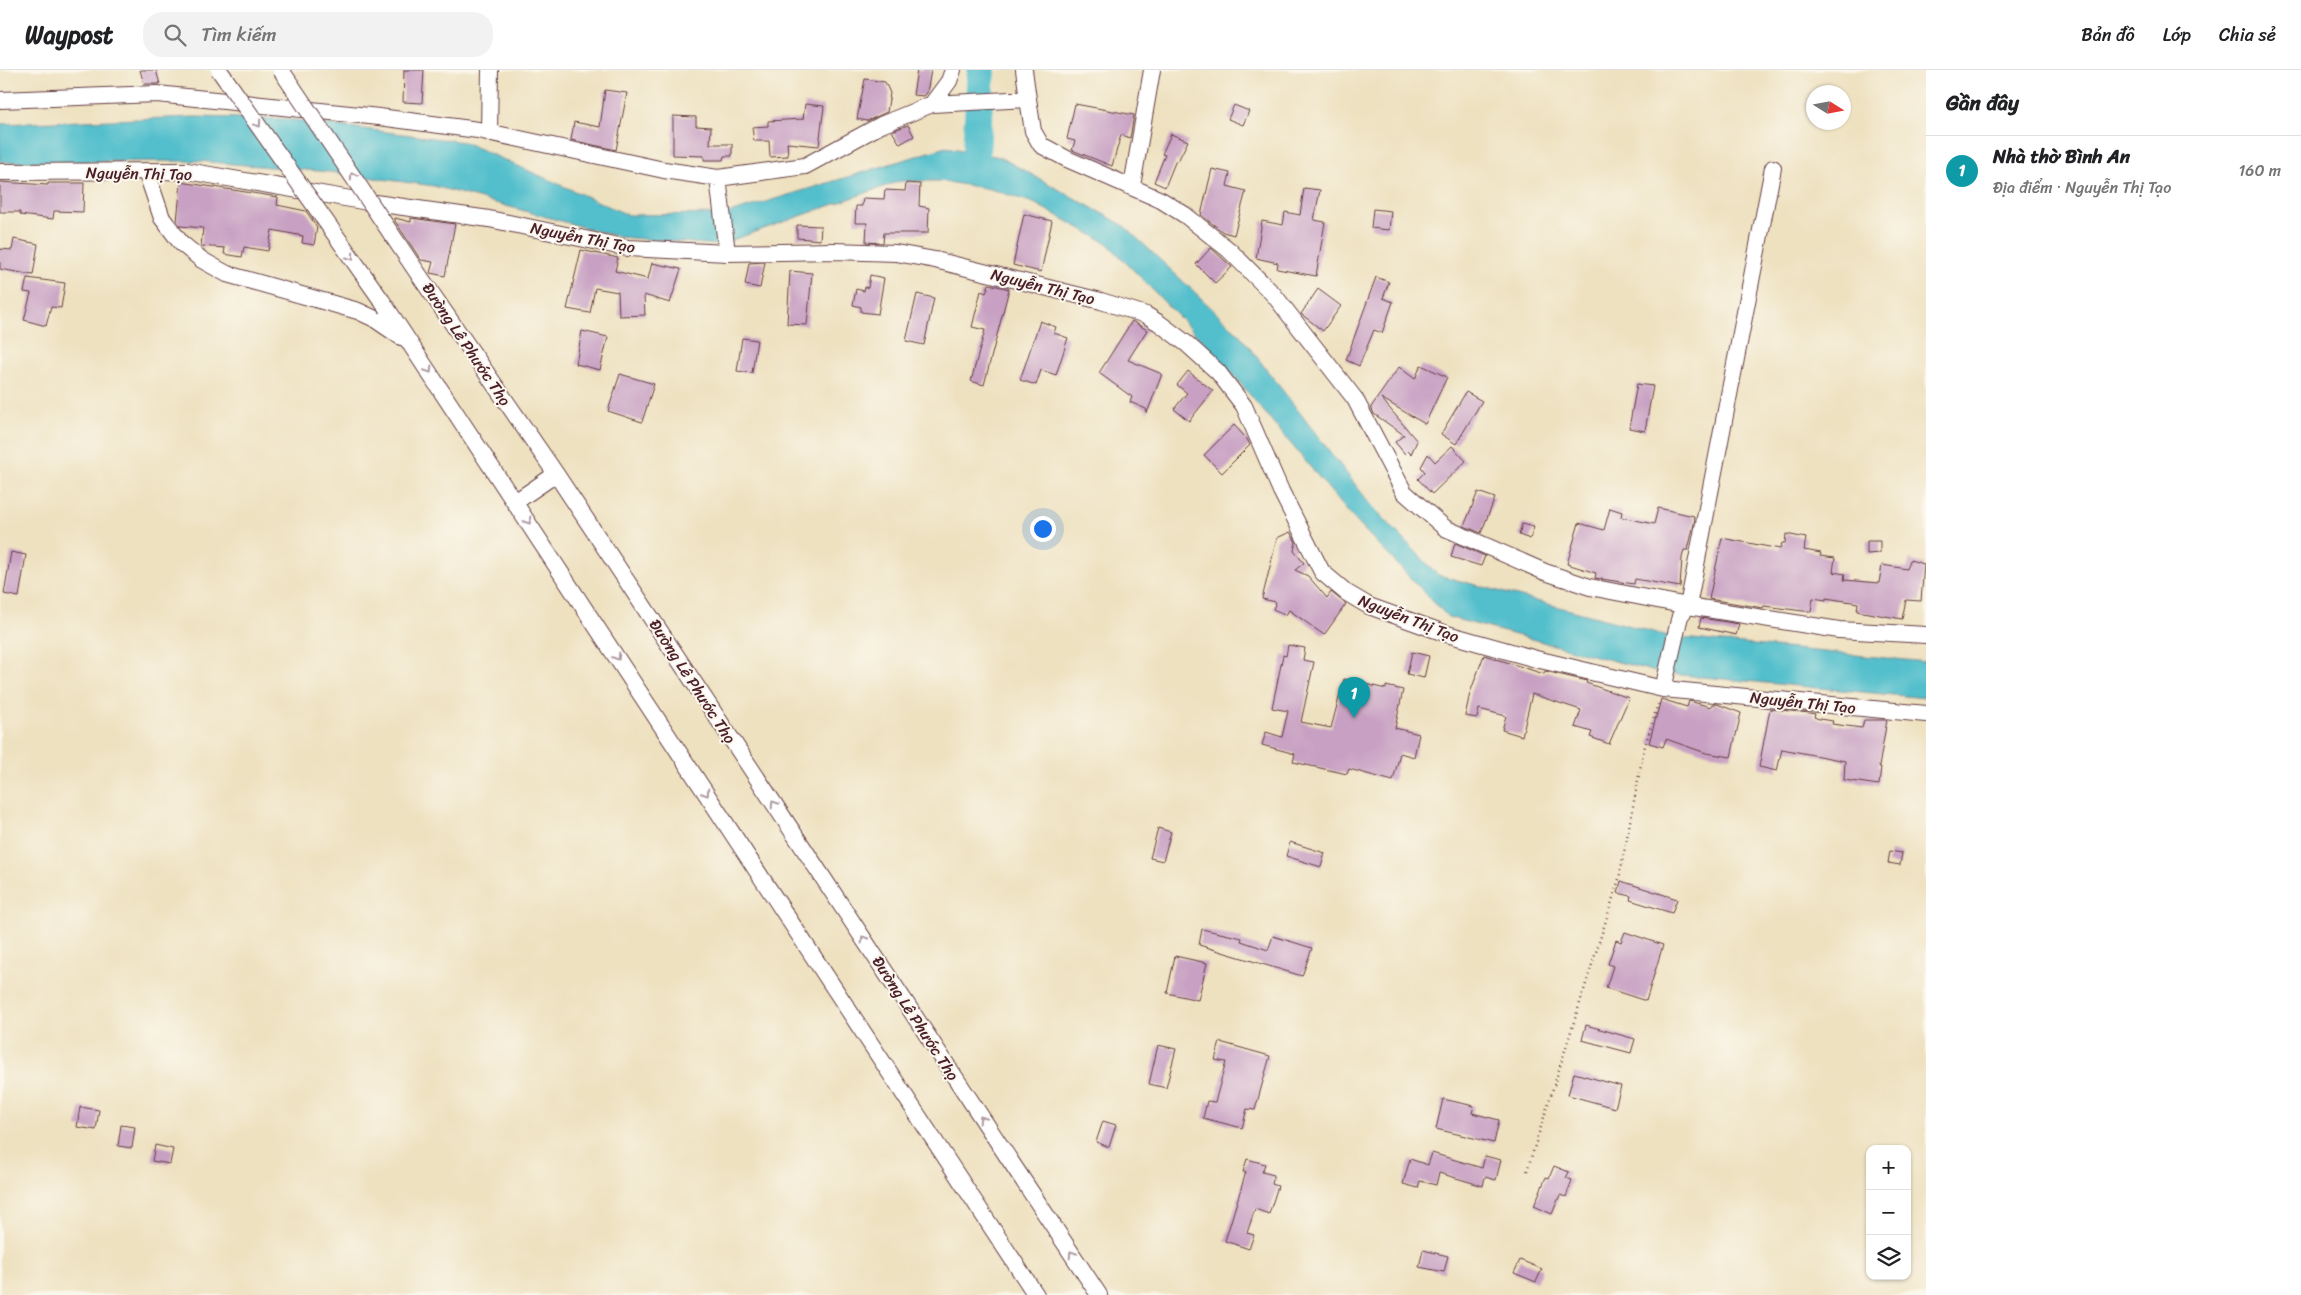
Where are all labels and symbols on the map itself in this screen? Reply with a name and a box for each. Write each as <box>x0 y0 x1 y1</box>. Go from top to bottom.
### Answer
north arrow <box>1806 85 1851 130</box>
one-way arrow <box>252 118 260 127</box>
street label: Nguyễn Thị Tạo <box>86 158 192 189</box>
one-way arrow <box>350 173 359 182</box>
street label: Nguyễn Thị Tạo <box>528 213 638 262</box>
one-way arrow <box>345 251 354 261</box>
street label: Nguyễn Thị Tạo <box>988 260 1098 313</box>
street label: Đường Lê Phước Thọ <box>414 276 519 412</box>
one-way arrow <box>423 365 432 374</box>
one-way arrow <box>521 516 531 525</box>
your location <box>1030 516 1056 542</box>
street label: Nguyễn Thị Tạo <box>1354 586 1464 651</box>
street label: Đường Lê Phước Thọ <box>641 613 744 750</box>
one-way arrow <box>611 651 620 660</box>
pin: 1 <box>1338 677 1370 718</box>
street label: Nguyễn Thị Tạo <box>1749 683 1857 722</box>
one-way arrow <box>700 787 709 796</box>
one-way arrow <box>771 800 780 810</box>
one-way arrow <box>861 936 870 945</box>
street label: Đường Lê Phước Thọ <box>864 950 967 1087</box>
one-way arrow <box>979 1115 989 1124</box>
one-way arrow <box>1069 1251 1078 1260</box>

